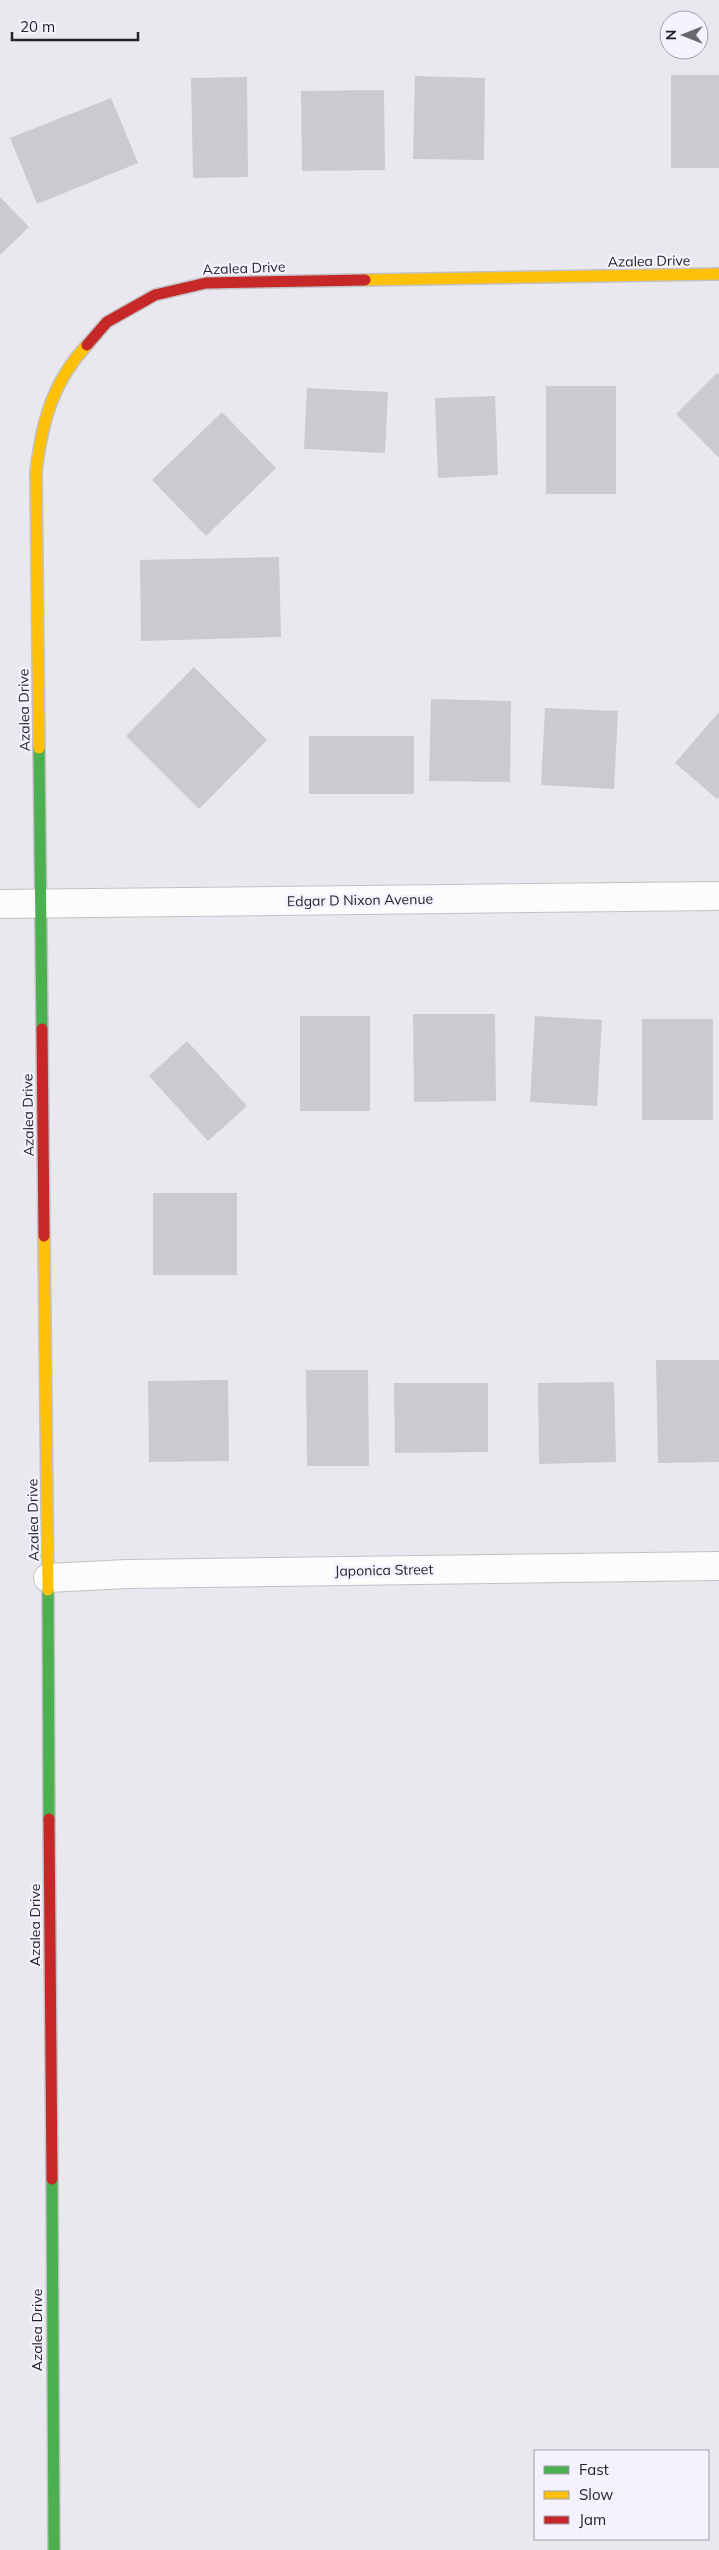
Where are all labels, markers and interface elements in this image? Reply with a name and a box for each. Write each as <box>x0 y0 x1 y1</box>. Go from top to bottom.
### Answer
scale bar <box>12 10 139 42</box>
north arrow <box>659 10 709 60</box>
text: 20 m <box>20 17 55 36</box>
text: N <box>662 30 680 40</box>
street label: Azalea Drive <box>607 251 691 271</box>
street label: Azalea Drive <box>202 258 286 278</box>
street label: Azalea Drive <box>14 668 34 752</box>
street label: Edgar D Nixon Avenue <box>287 890 433 910</box>
street label: Azalea Drive <box>18 1073 38 1157</box>
street label: Azalea Drive <box>23 1478 43 1562</box>
street label: Japonica Street <box>335 1560 434 1580</box>
street label: Azalea Drive <box>26 1884 44 1966</box>
street label: Azalea Drive <box>28 2289 46 2371</box>
legend <box>534 2450 709 2540</box>
text: Fast <box>579 2460 609 2479</box>
text: Slow <box>579 2485 613 2504</box>
text: Jam <box>579 2510 606 2529</box>

